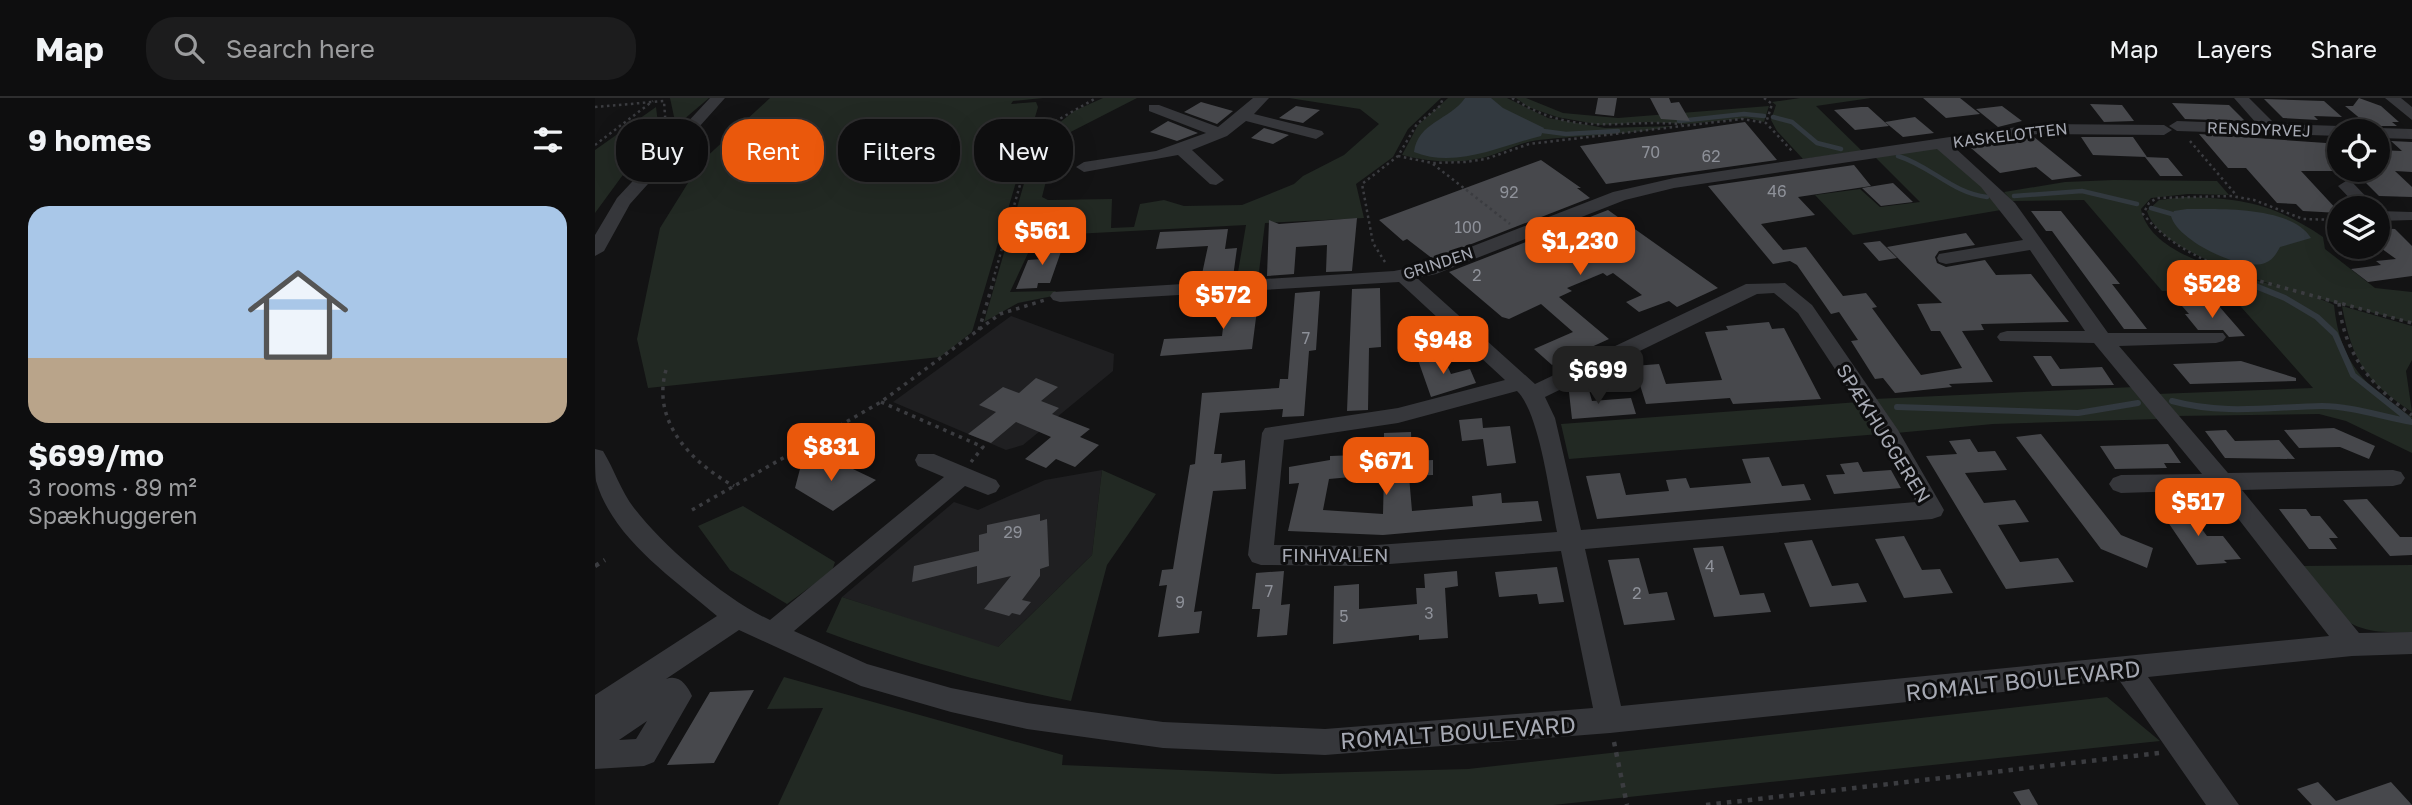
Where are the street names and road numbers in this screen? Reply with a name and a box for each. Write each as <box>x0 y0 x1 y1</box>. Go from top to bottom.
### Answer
street label: RENSDYRVEJ <box>2207 117 2311 141</box>
street label: KASKELOTTEN <box>1952 118 2068 152</box>
street label: GRINDEN <box>1400 242 1476 284</box>
street label: SPÆKHUGGEREN <box>1832 359 1936 507</box>
street label: FINHVALEN <box>1282 543 1388 566</box>
street label: ROMALT BOULEVARD <box>1904 654 2142 706</box>
street label: ROMALT BOULEVARD <box>1339 710 1577 754</box>

